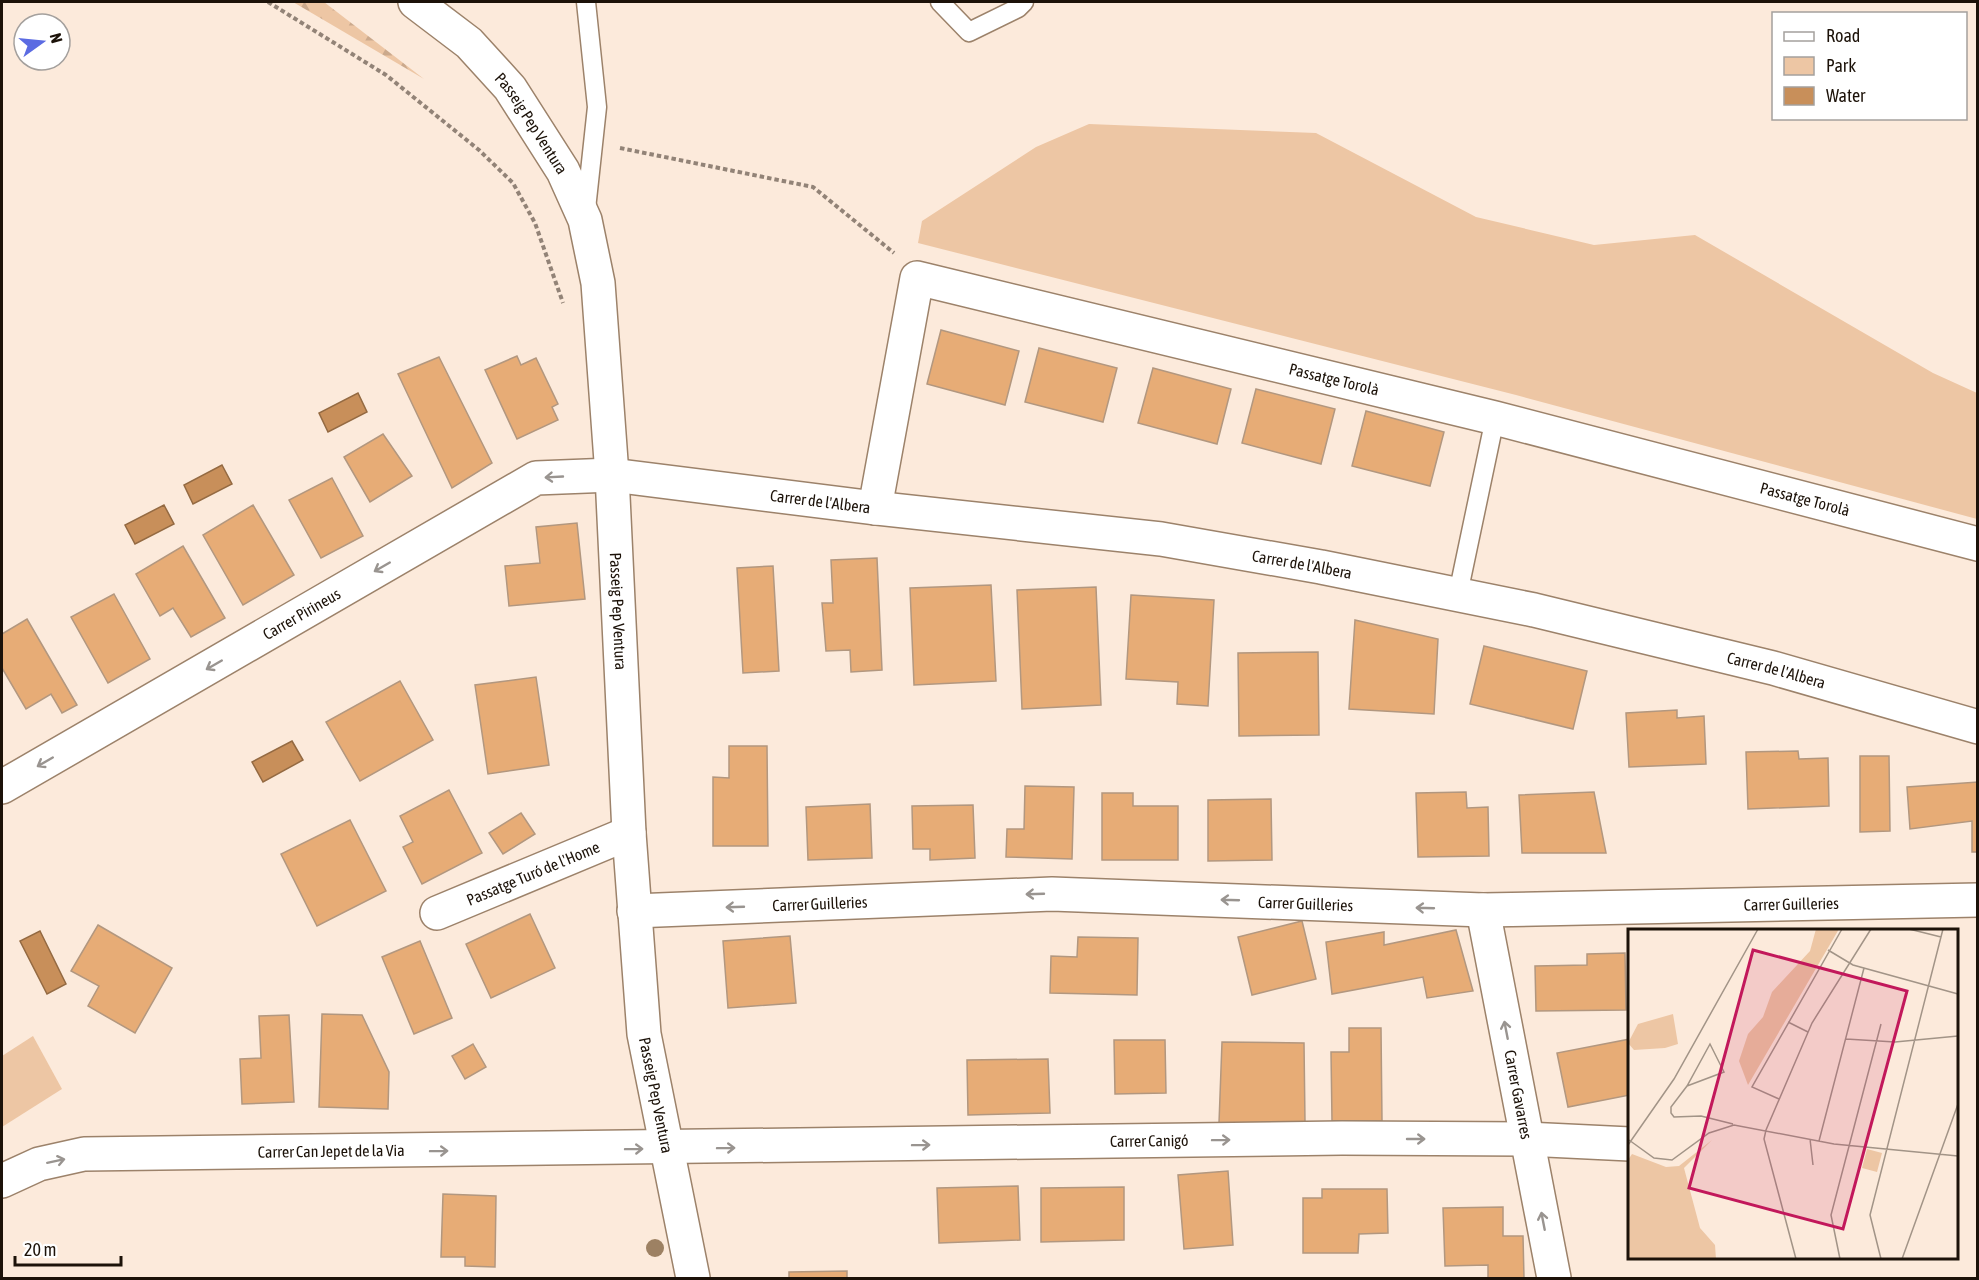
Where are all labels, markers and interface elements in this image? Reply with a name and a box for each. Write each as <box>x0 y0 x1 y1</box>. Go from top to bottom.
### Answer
north arrow <box>12 12 72 72</box>
legend <box>1772 12 1967 120</box>
text: Road <box>1826 25 1860 46</box>
text: N <box>47 31 66 45</box>
text: Park <box>1826 55 1856 76</box>
street label: Passeig Pep Ventura <box>492 69 571 177</box>
text: Water <box>1826 85 1866 106</box>
street label: Passatge Torolà <box>1287 359 1381 399</box>
one-way arrow <box>544 472 564 483</box>
street label: Passatge Torolà <box>1758 479 1852 519</box>
street label: Carrer de l'Albera <box>769 486 872 516</box>
street label: Carrer de l'Albera <box>1251 546 1354 582</box>
street label: Passeig Pep Ventura <box>607 552 630 670</box>
one-way arrow <box>374 562 392 573</box>
street label: Carrer Pirineus <box>260 584 344 643</box>
street label: Carrer de l'Albera <box>1725 648 1827 692</box>
one-way arrow <box>205 659 222 671</box>
one-way arrow <box>37 756 54 768</box>
street label: Passatge Turó de l'Home <box>464 837 602 909</box>
one-way arrow <box>1025 889 1045 900</box>
street label: Carrer Guilleries <box>772 893 868 914</box>
street label: Carrer Guilleries <box>1258 893 1354 914</box>
street label: Carrer Guilleries <box>1744 894 1839 914</box>
one-way arrow <box>1220 895 1240 906</box>
one-way arrow <box>726 901 746 913</box>
one-way arrow <box>1415 902 1435 913</box>
inset map <box>1628 929 1958 1259</box>
one-way arrow <box>1500 1020 1511 1040</box>
street label: Passeig Pep Ventura <box>636 1036 677 1155</box>
street label: Carrer Gavarres <box>1501 1048 1536 1141</box>
street label: Carrer Canigó <box>1110 1131 1188 1150</box>
one-way arrow <box>1406 1133 1426 1145</box>
one-way arrow <box>1211 1134 1231 1146</box>
one-way arrow <box>911 1139 931 1151</box>
street label: Carrer Can Jepet de la Via <box>258 1141 405 1161</box>
one-way arrow <box>716 1142 736 1154</box>
one-way arrow <box>624 1143 644 1155</box>
one-way arrow <box>429 1146 449 1157</box>
one-way arrow <box>46 1154 65 1166</box>
one-way arrow <box>1537 1212 1548 1231</box>
scale bar <box>15 1229 122 1267</box>
text: 20 m <box>24 1239 56 1260</box>

